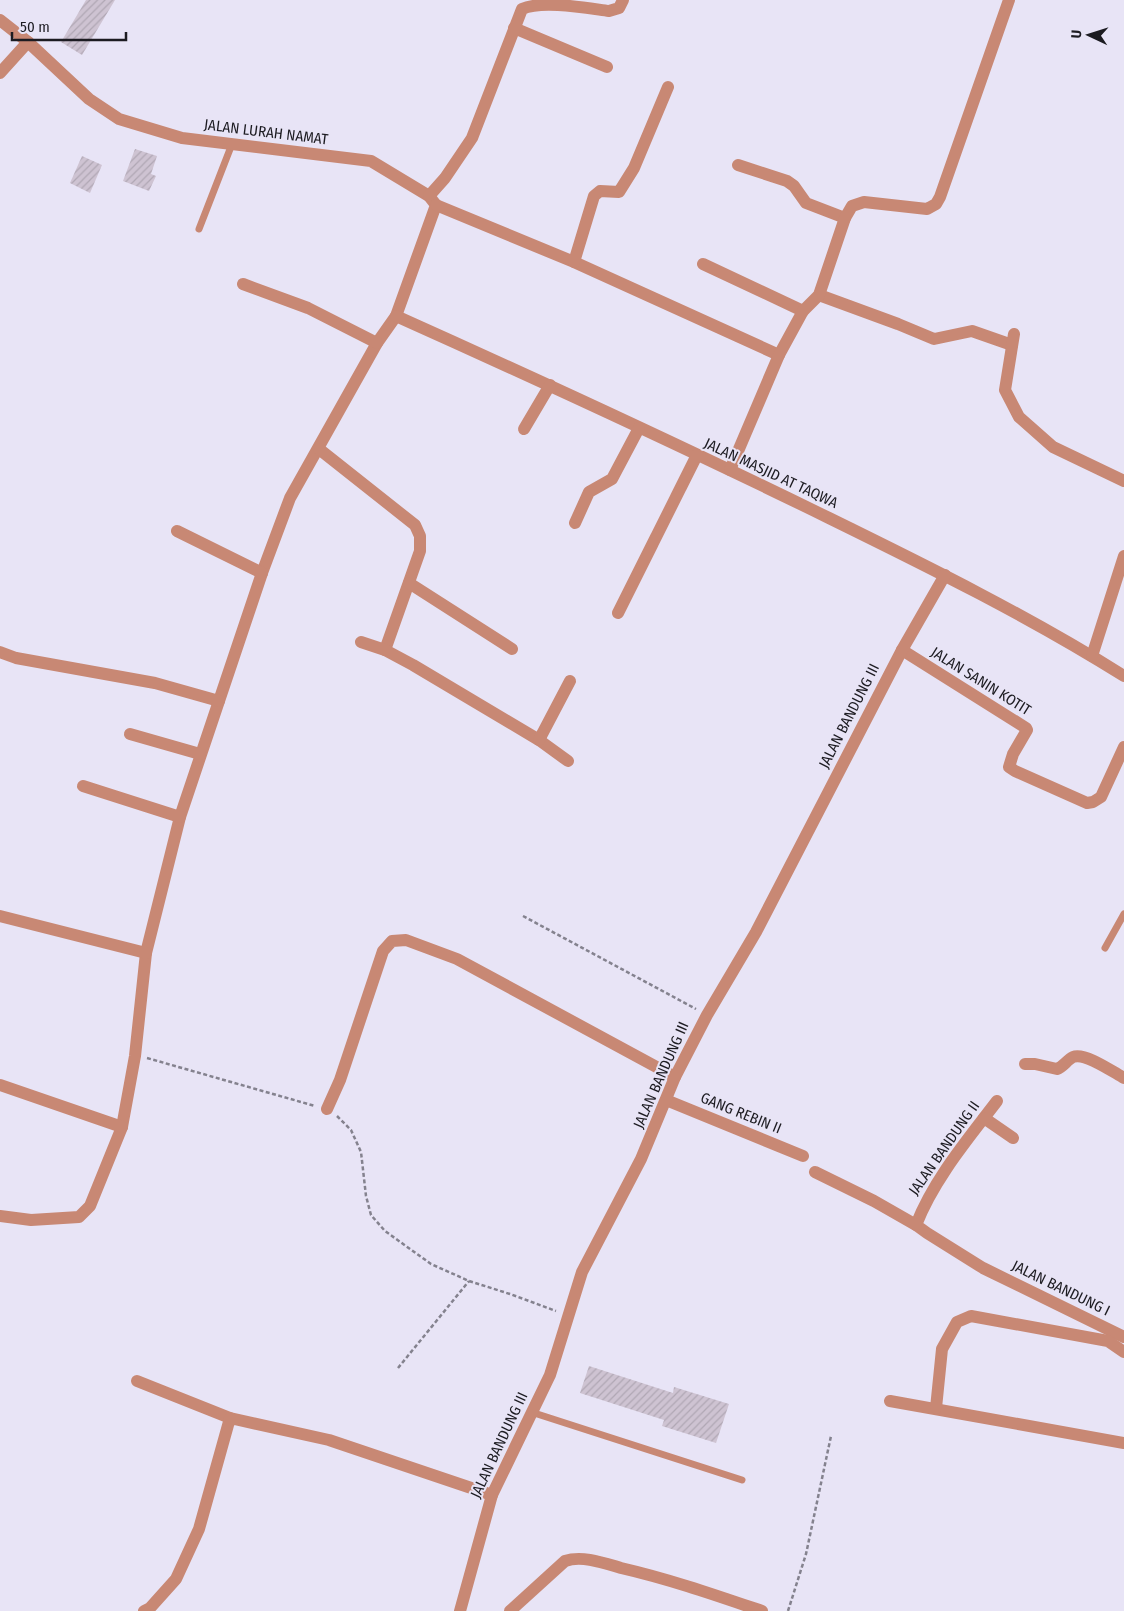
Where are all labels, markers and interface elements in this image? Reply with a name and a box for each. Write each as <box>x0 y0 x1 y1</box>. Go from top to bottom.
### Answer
scale bar <box>12 10 126 42</box>
north arrow <box>1064 10 1114 60</box>
text: 50 m <box>20 18 50 36</box>
text: U <box>1068 29 1085 39</box>
street label: JALAN LURAH NAMAT <box>203 115 329 149</box>
street label: JALAN MASJID AT TAQWA <box>701 434 841 512</box>
street label: JALAN SANIN KOTIT <box>928 643 1034 719</box>
street label: JALAN BANDUNG III <box>815 661 883 771</box>
street label: JALAN BANDUNG III <box>629 1019 693 1131</box>
street label: GANG REBIN II <box>698 1089 784 1137</box>
street label: JALAN BANDUNG II <box>905 1097 983 1199</box>
street label: JALAN BANDUNG I <box>1009 1256 1113 1320</box>
street label: JALAN BANDUNG III <box>467 1389 531 1501</box>

